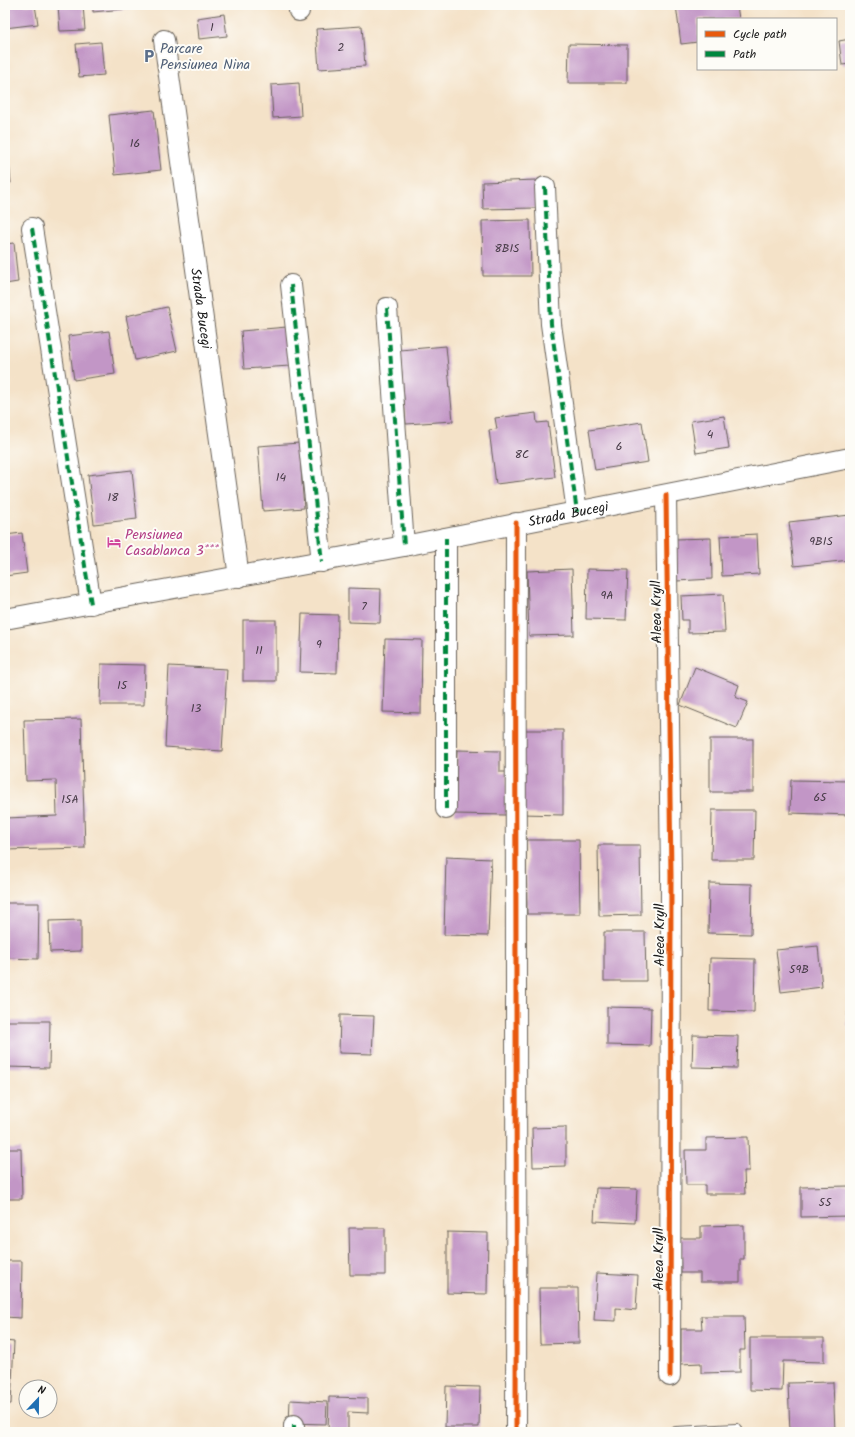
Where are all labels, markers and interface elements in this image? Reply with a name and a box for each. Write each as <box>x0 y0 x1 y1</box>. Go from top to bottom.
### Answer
house number: 1 <box>210 18 214 37</box>
legend <box>697 18 837 70</box>
text: Cycle path <box>733 25 787 44</box>
place label: Parcare Pensiunea Nina <box>160 38 250 76</box>
house number: 2 <box>338 38 345 57</box>
text: Path <box>733 45 756 64</box>
parking icon: Parcare Pensiunea Nina <box>141 48 157 64</box>
house number: 16 <box>130 134 140 153</box>
house number: 8BIS <box>495 239 520 258</box>
street label: Strada Bucegi <box>184 267 217 351</box>
house number: 4 <box>707 425 714 444</box>
house number: 6 <box>616 437 622 456</box>
house number: 8C <box>515 445 529 464</box>
house number: 14 <box>276 468 287 487</box>
house number: 18 <box>108 488 119 507</box>
street label: Strada Bucegi <box>526 496 611 533</box>
place label: Pensiunea Casablanca 3*** <box>125 524 220 562</box>
house number: 9BIS <box>809 532 833 551</box>
hotel icon: Pensiunea Casablanca 3*** <box>106 534 122 550</box>
street label: Aleea Kryll <box>645 580 669 644</box>
house number: 9A <box>600 586 614 605</box>
house number: 7 <box>361 597 367 616</box>
house number: 9 <box>316 635 322 654</box>
house number: 11 <box>255 641 263 660</box>
house number: 15 <box>117 676 129 695</box>
house number: 13 <box>191 699 201 718</box>
house number: 65 <box>813 788 828 807</box>
house number: 15A <box>61 790 79 809</box>
street label: Aleea Kryll <box>649 903 671 967</box>
house number: 59B <box>789 960 809 979</box>
house number: 55 <box>819 1193 833 1212</box>
street label: Aleea Kryll <box>648 1227 670 1291</box>
north arrow <box>18 1379 58 1419</box>
text: N <box>35 1381 48 1400</box>

